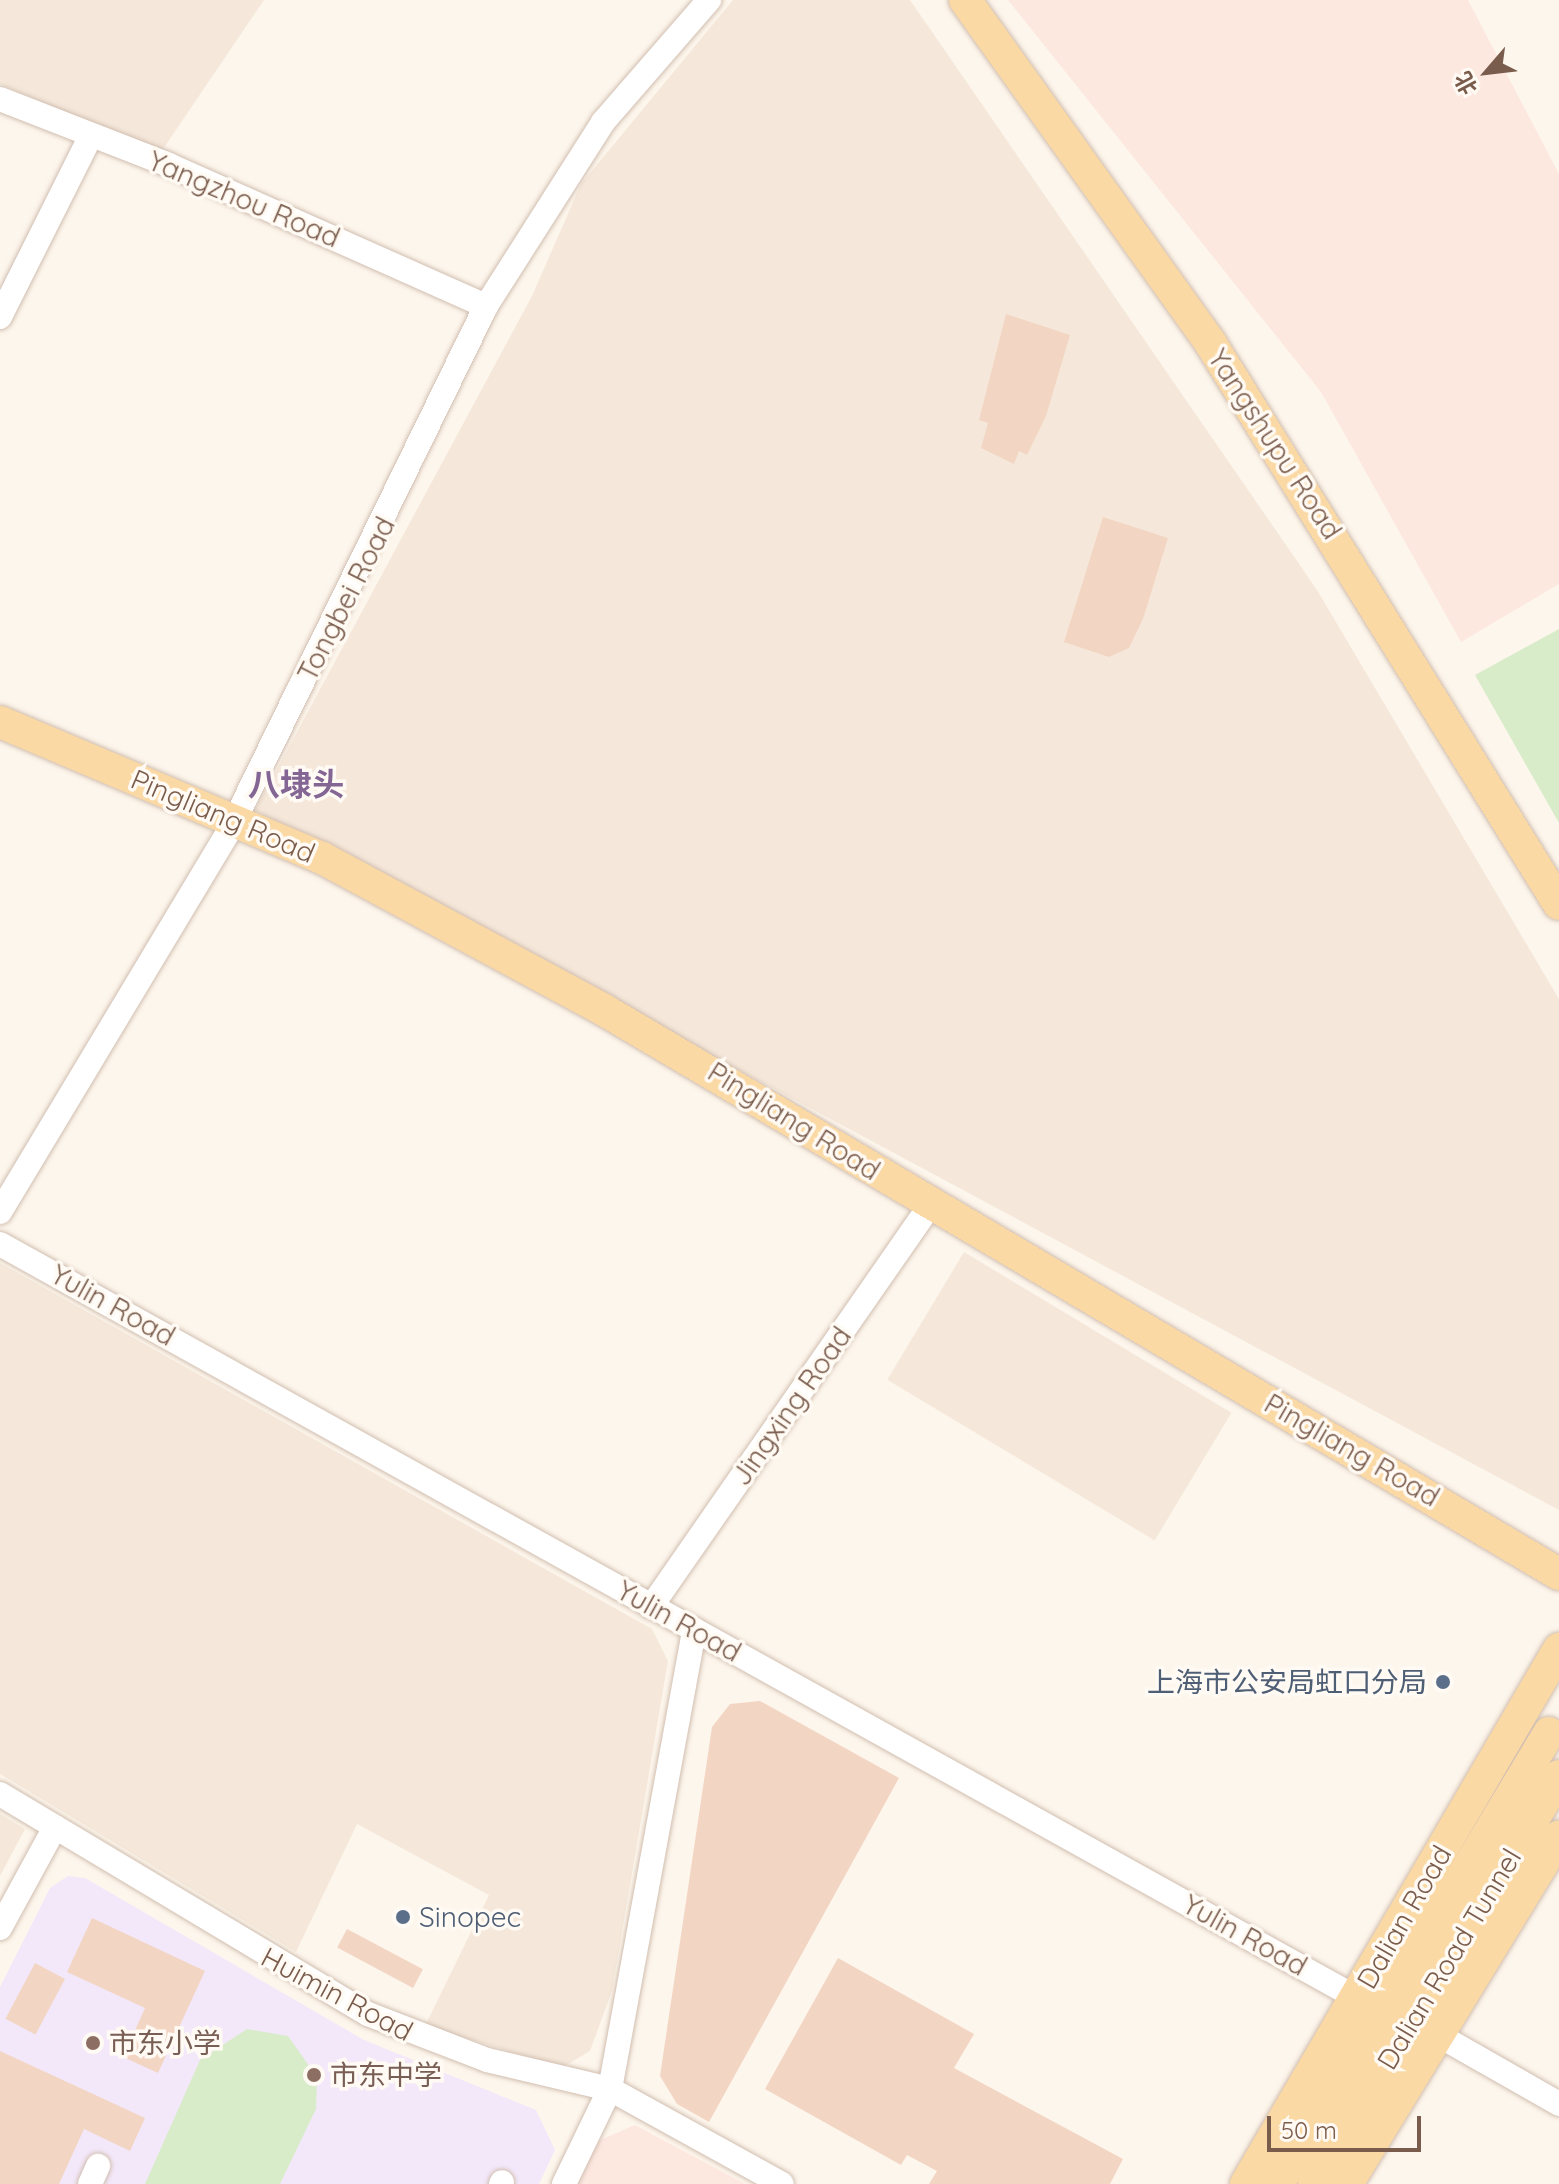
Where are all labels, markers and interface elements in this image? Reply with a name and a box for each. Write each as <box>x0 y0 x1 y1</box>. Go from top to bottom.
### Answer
north arrow <box>1447 32 1527 112</box>
text: 北 <box>1448 67 1483 100</box>
street label: Yangzhou Road <box>143 144 345 254</box>
street label: Yangshupu Road <box>1201 343 1349 545</box>
street label: Tongbei Road <box>290 511 402 687</box>
street label: Pingliang Road <box>126 762 320 870</box>
district label: 八埭头 <box>248 765 344 803</box>
street label: Pingliang Road <box>702 1055 886 1187</box>
street label: Yulin Road <box>45 1257 181 1353</box>
street label: Jingxing Road <box>724 1320 858 1492</box>
street label: Pingliang Road <box>1259 1386 1445 1514</box>
street label: Yulin Road <box>611 1573 747 1669</box>
place label: 上海市公安局虹口分局 <box>1147 1665 1427 1699</box>
marker: 上海市公安局虹口分局 <box>1434 1673 1452 1691</box>
street label: Dalian Road <box>1350 1839 1458 1995</box>
street label: Dalian Road Tunnel <box>1370 1843 1528 2075</box>
street label: Yulin Road <box>1177 1887 1313 1983</box>
place label: Sinopec <box>419 1900 521 1934</box>
marker: Sinopec <box>394 1908 412 1926</box>
street label: Huimin Road <box>255 1940 419 2048</box>
place label: 市东小学 <box>109 2026 221 2060</box>
marker: 市东小学 <box>84 2034 102 2052</box>
place label: 市东中学 <box>330 2058 442 2092</box>
marker: 市东中学 <box>305 2066 323 2084</box>
scale bar <box>1271 2100 1425 2150</box>
text: 50 m <box>1281 2115 1337 2145</box>

